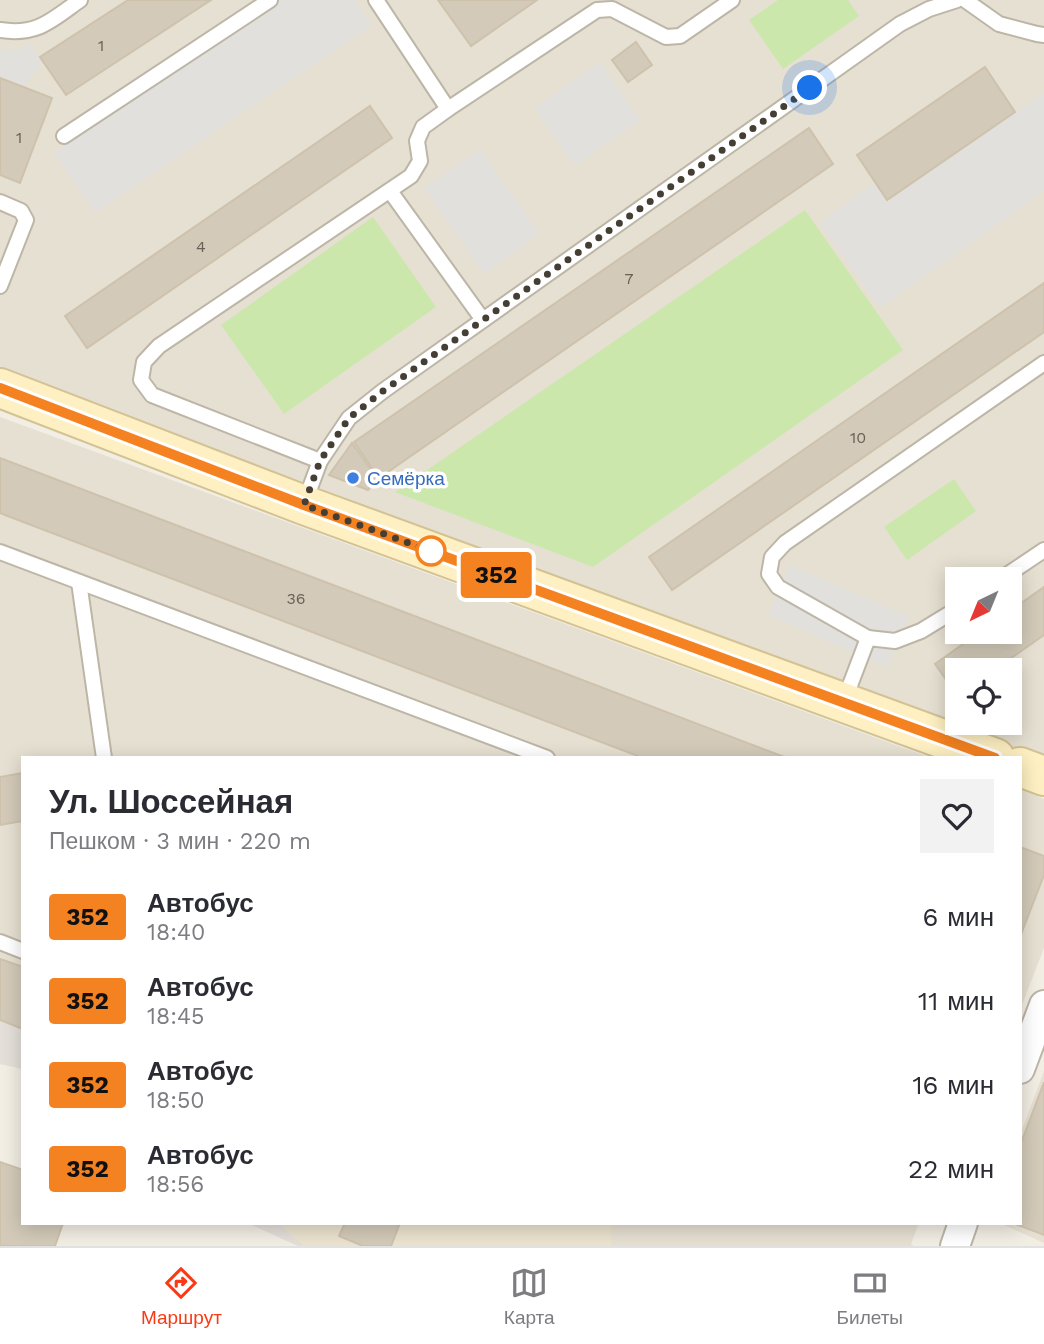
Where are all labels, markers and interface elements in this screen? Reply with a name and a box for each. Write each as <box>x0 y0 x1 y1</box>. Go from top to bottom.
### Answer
house number: 1 <box>98 36 104 55</box>
your location <box>792 70 827 105</box>
house number: 1 <box>16 128 22 147</box>
house number: 4 <box>196 237 206 256</box>
house number: 7 <box>625 269 634 288</box>
house number: 10 <box>850 428 866 447</box>
place label: Семёрка <box>367 467 445 490</box>
marker: Семёрка <box>345 470 361 486</box>
unlabelled marker <box>416 536 446 566</box>
line badge: 352 <box>456 552 536 598</box>
text: 352 <box>475 561 517 589</box>
north arrow <box>945 567 1022 644</box>
map controls <box>945 567 1022 735</box>
house number: 36 <box>286 589 306 608</box>
button: locate <box>945 658 1022 735</box>
button: heart <box>920 779 994 853</box>
text: Ул. Шоссейная <box>49 782 293 821</box>
text: Пешком · 3 мин · 220 m <box>49 828 311 855</box>
text: Автобус <box>147 888 254 918</box>
text: 6 мин <box>923 902 994 932</box>
text: 352 <box>66 903 109 931</box>
text: 18:40 <box>147 919 205 946</box>
text: Автобус <box>147 972 254 1002</box>
text: 11 мин <box>918 986 994 1016</box>
text: 352 <box>66 987 109 1015</box>
text: 18:45 <box>147 1003 204 1030</box>
text: Автобус <box>147 1056 254 1086</box>
text: 16 мин <box>912 1070 994 1100</box>
text: 352 <box>66 1071 109 1099</box>
text: 18:50 <box>147 1087 205 1114</box>
text: Автобус <box>147 1140 254 1170</box>
text: 22 мин <box>908 1154 994 1184</box>
text: 352 <box>66 1155 109 1183</box>
text: 18:56 <box>147 1171 204 1198</box>
tab: Маршрут <box>141 1264 222 1329</box>
tab: Карта <box>504 1264 555 1329</box>
tab: Билеты <box>837 1264 903 1329</box>

